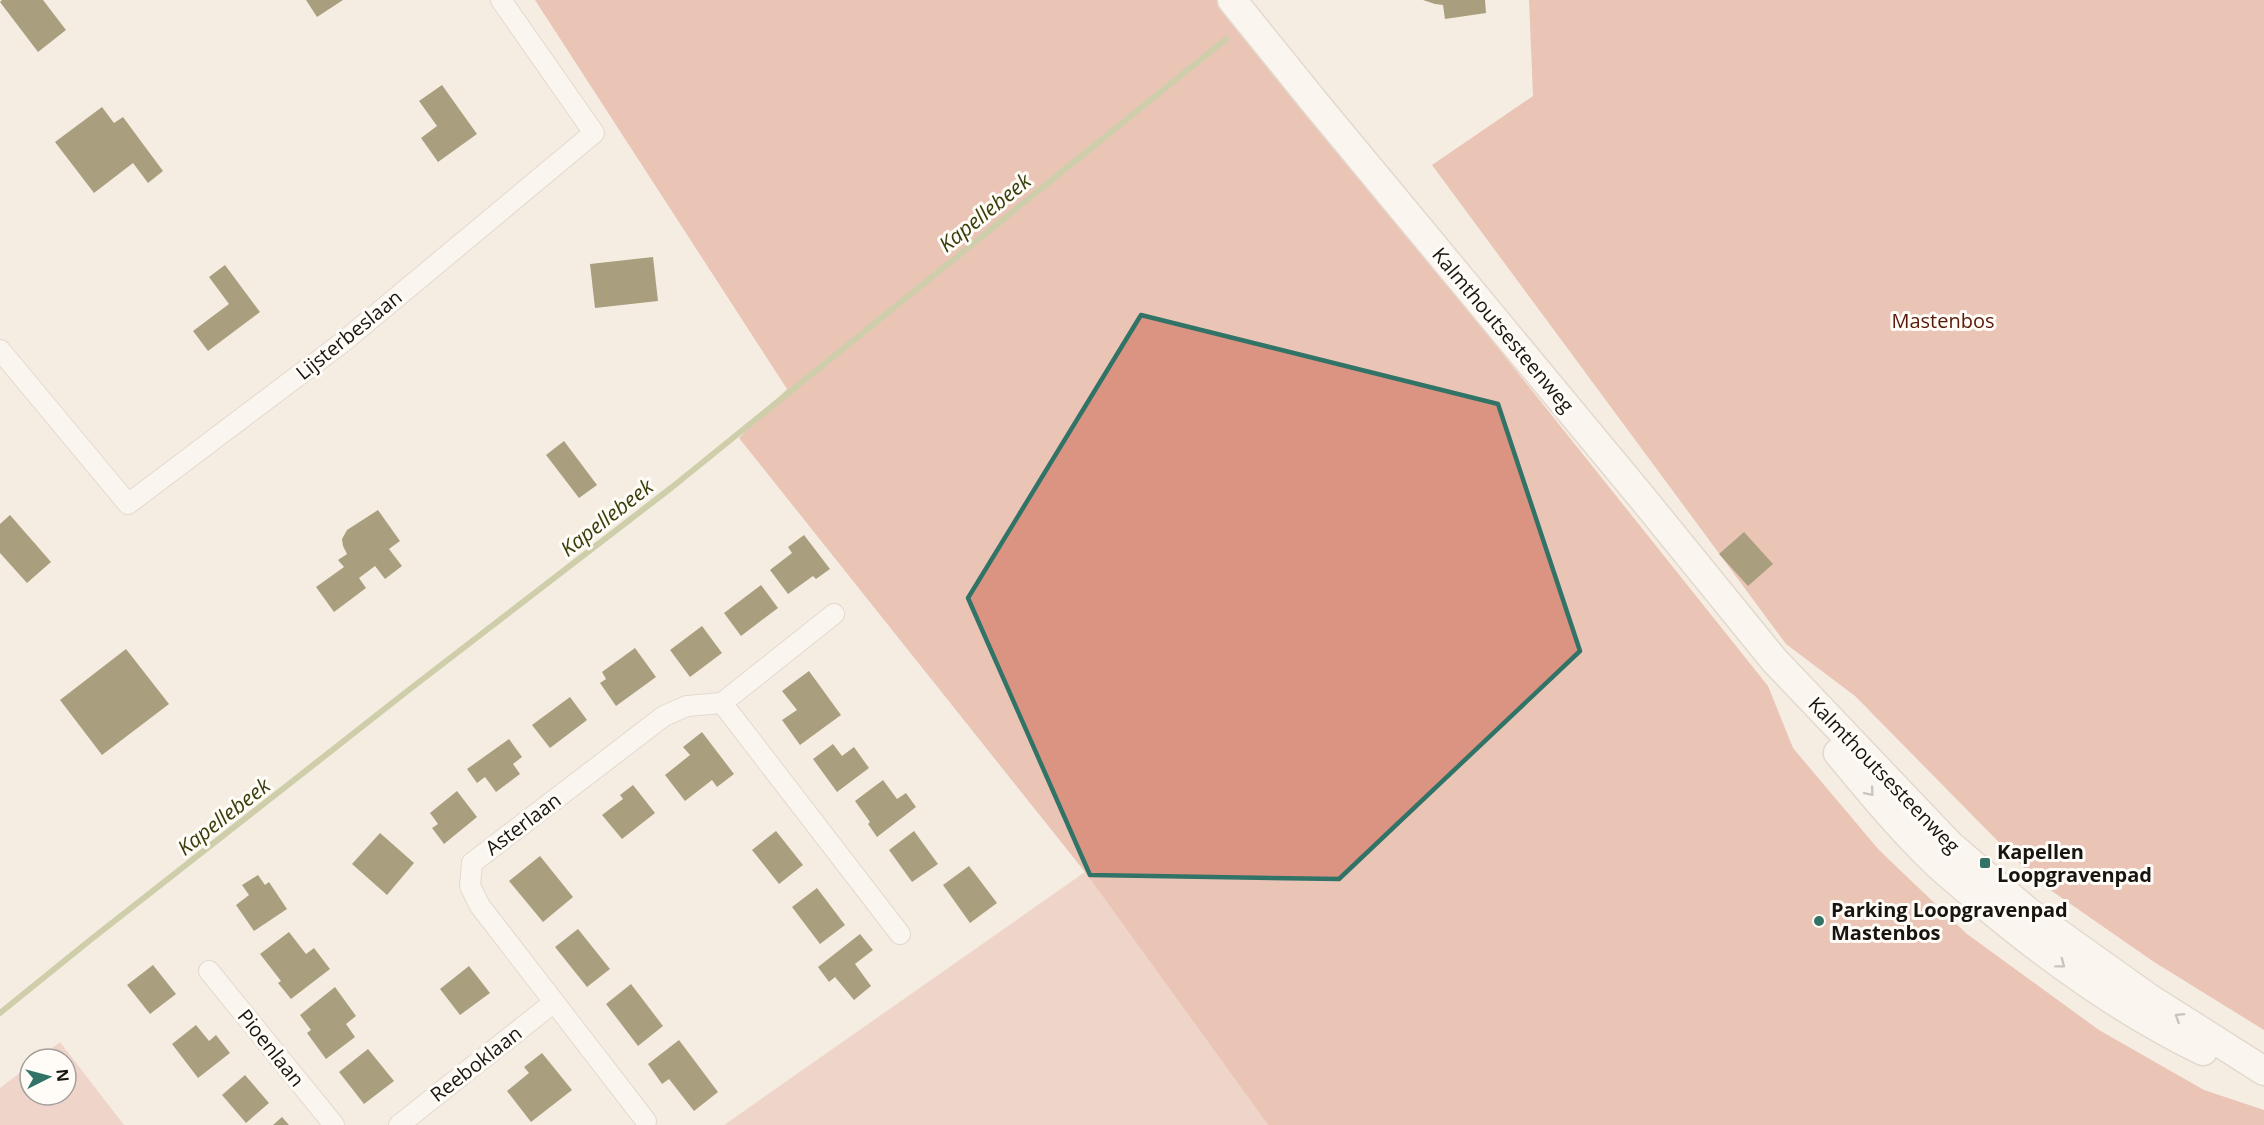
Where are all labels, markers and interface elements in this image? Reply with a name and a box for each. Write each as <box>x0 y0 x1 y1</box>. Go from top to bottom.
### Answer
water label: Kapellebeek <box>933 166 1037 258</box>
street label: Kalmthoutsesteenweg <box>1426 242 1580 418</box>
street label: Lijsterbeslaan <box>290 283 407 386</box>
park label: Mastenbos <box>1891 307 1995 334</box>
water label: Kapellebeek <box>554 472 659 562</box>
street label: Kalmthoutsesteenweg <box>1803 691 1966 859</box>
water label: Kapellebeek <box>171 771 276 861</box>
one-way arrow <box>1863 785 1874 796</box>
street label: Asterlaan <box>479 786 566 861</box>
place label: Kapellen Loopgravenpad <box>1997 838 2152 888</box>
marker: Kapellen Loopgravenpad <box>1978 856 1992 870</box>
place label: Parking Loopgravenpad Mastenbos <box>1831 896 2068 946</box>
marker: Parking Loopgravenpad Mastenbos <box>1812 914 1826 928</box>
one-way arrow <box>2054 957 2065 968</box>
street label: Pioenlaan <box>232 1003 311 1092</box>
one-way arrow <box>2175 1013 2185 1025</box>
street label: Reeboklaan <box>424 1019 527 1108</box>
north arrow <box>18 1047 78 1107</box>
text: N <box>51 1068 75 1083</box>

